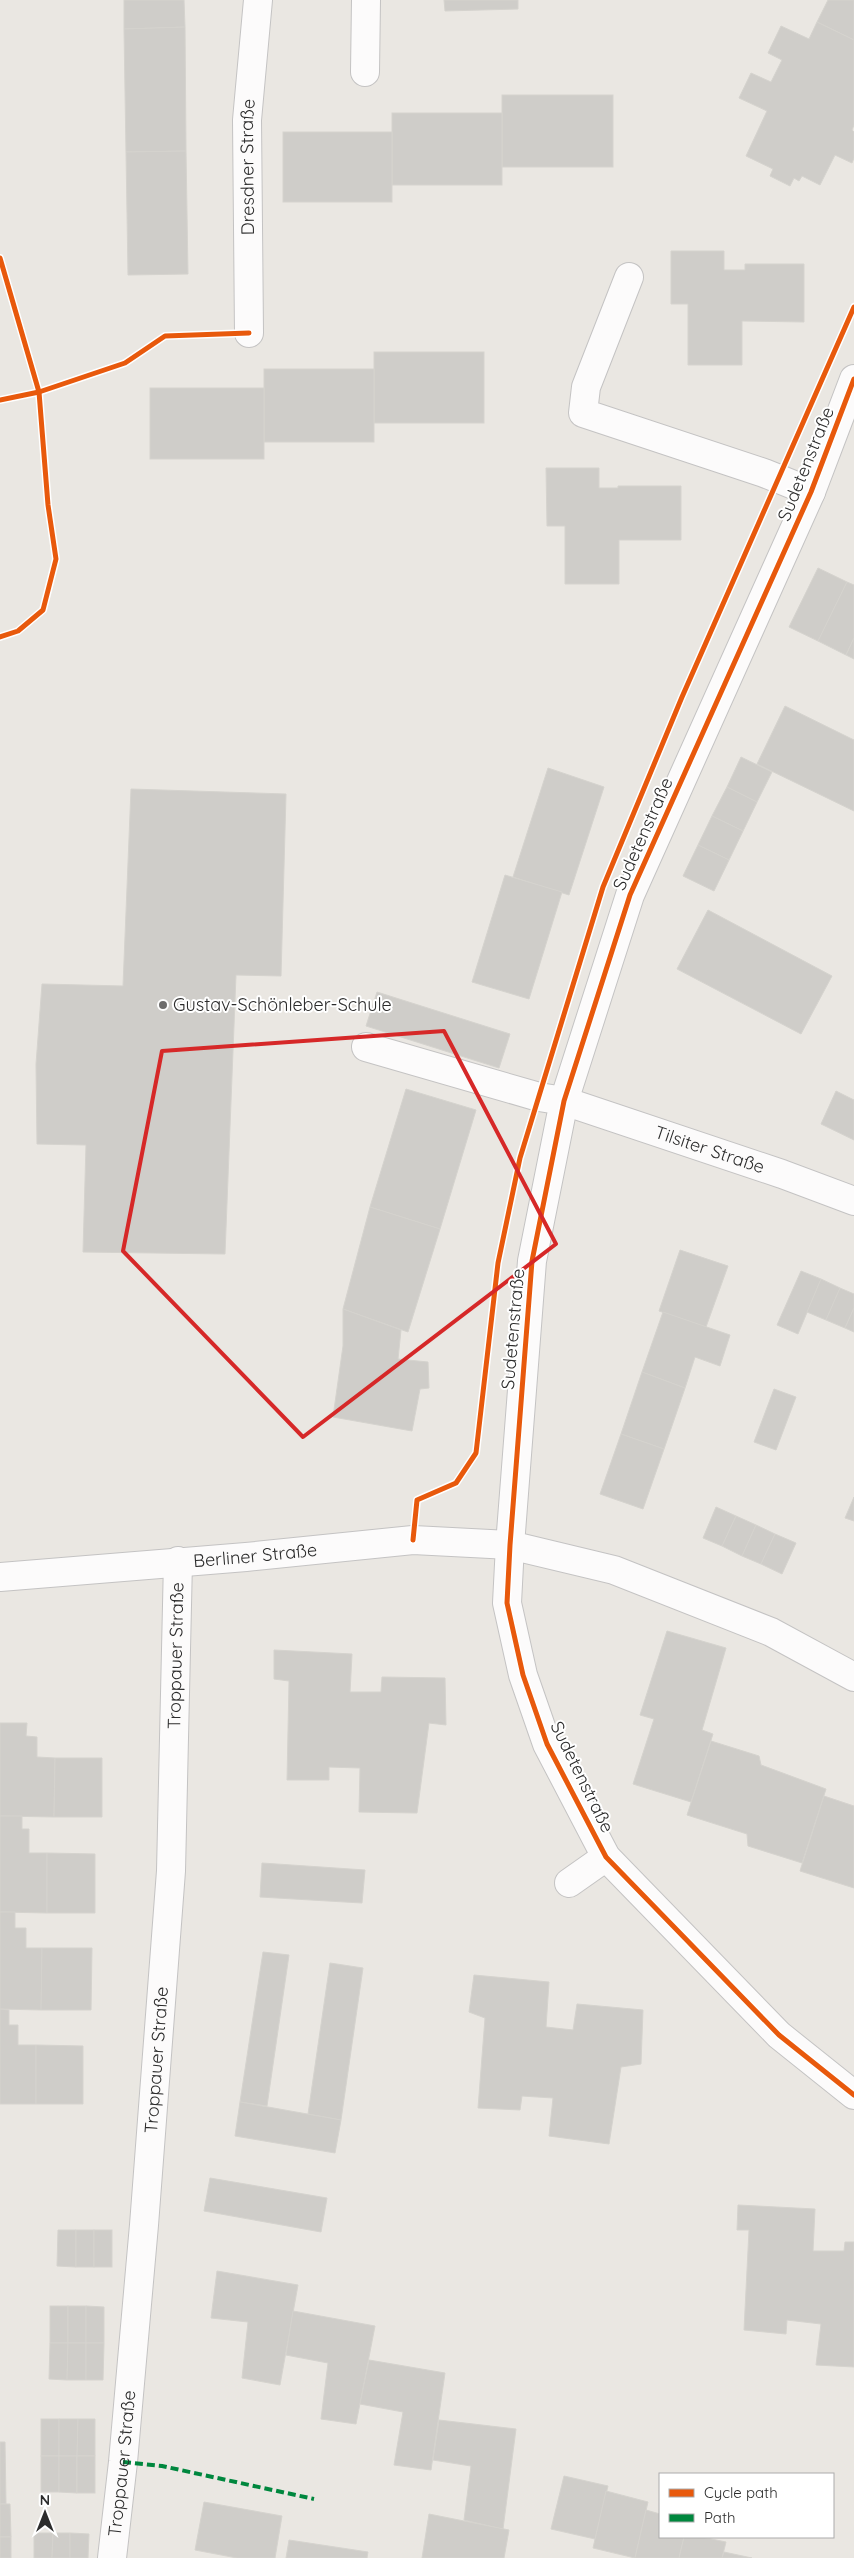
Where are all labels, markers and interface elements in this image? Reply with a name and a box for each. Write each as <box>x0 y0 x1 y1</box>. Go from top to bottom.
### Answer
street label: Dresdner Straße <box>235 98 260 235</box>
street label: Sudetenstraße <box>772 403 839 524</box>
street label: Sudetenstraße <box>607 774 678 894</box>
place label: Gustav-Schönleber-Schule <box>173 993 392 1016</box>
marker: Gustav-Schönleber-Schule <box>157 999 169 1011</box>
street label: Tilsiter Straße <box>652 1120 768 1178</box>
street label: Sudetenstraße <box>496 1268 529 1390</box>
street label: Berliner Straße <box>192 1538 318 1572</box>
street label: Troppauer Straße <box>162 1582 189 1729</box>
street label: Sudetenstraße <box>546 1717 619 1836</box>
street label: Troppauer Straße <box>139 1986 173 2134</box>
street label: Troppauer Straße <box>103 2389 140 2538</box>
legend <box>659 2473 834 2538</box>
text: Cycle path <box>704 2483 778 2502</box>
north arrow <box>20 2488 70 2538</box>
text: N <box>40 2491 50 2509</box>
text: Path <box>704 2508 736 2527</box>

